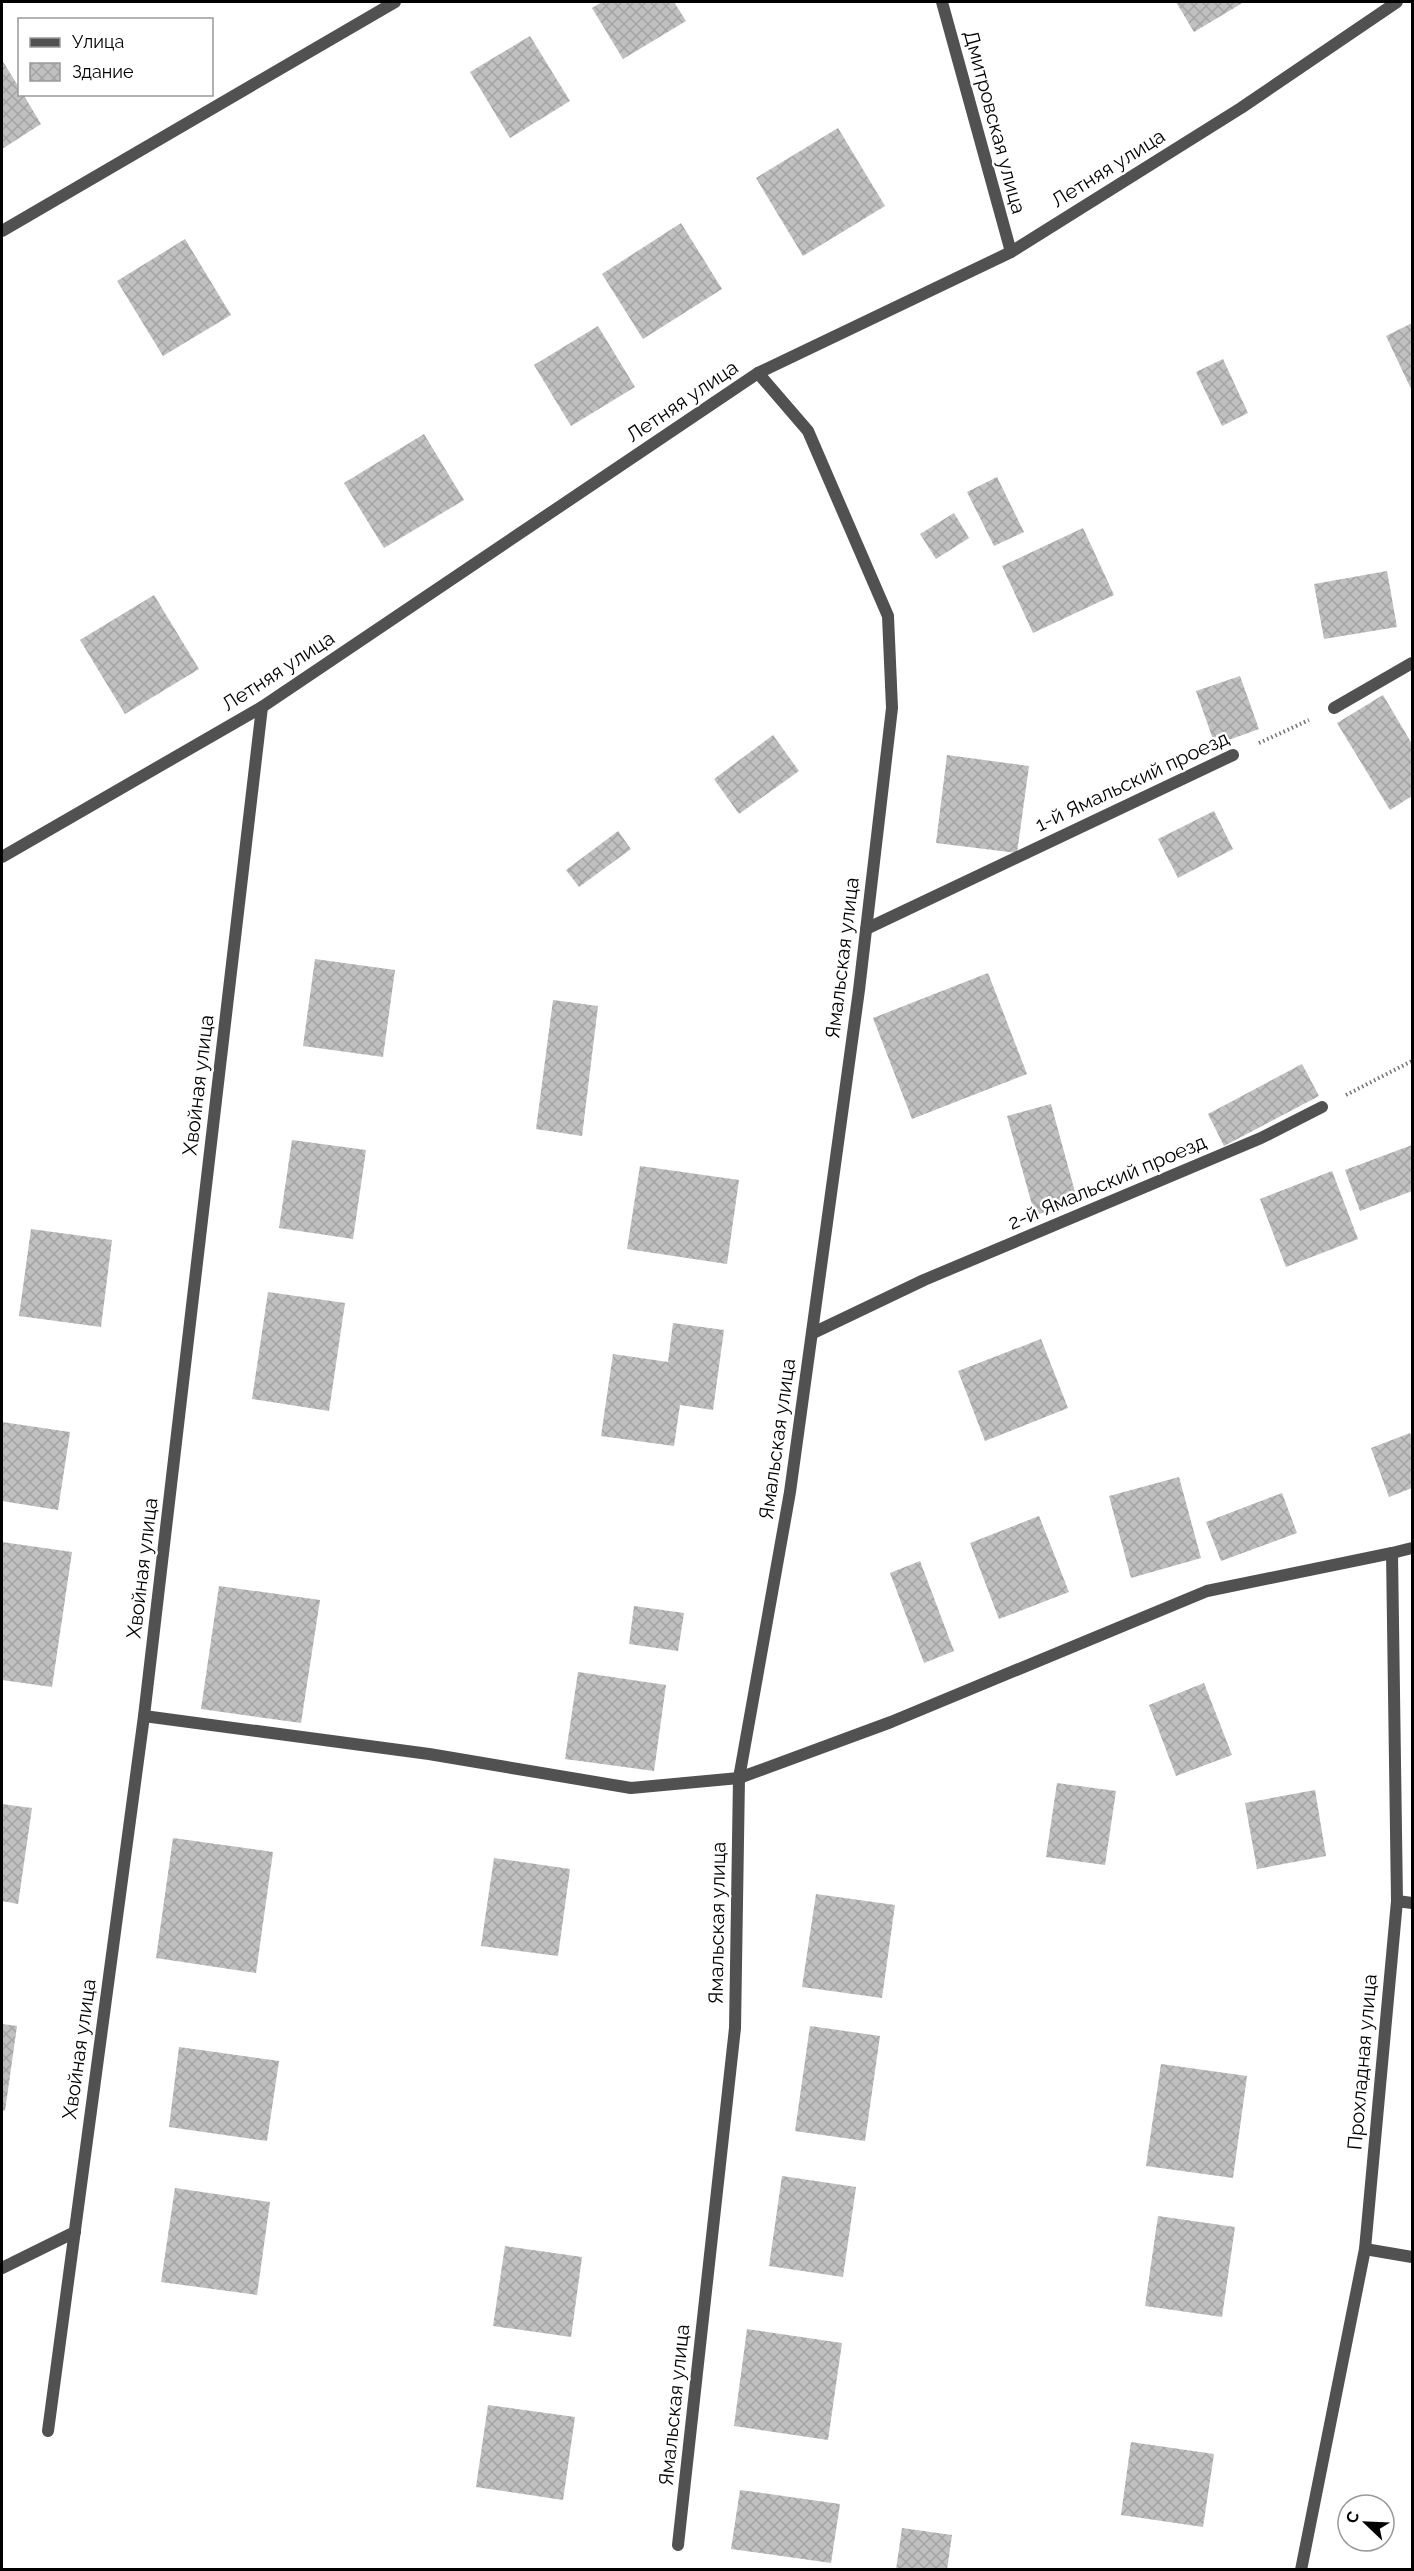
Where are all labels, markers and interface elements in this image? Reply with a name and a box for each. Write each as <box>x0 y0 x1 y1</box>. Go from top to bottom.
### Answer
legend <box>18 18 213 96</box>
street label: Дмитровская улица <box>959 28 1031 216</box>
text: Улица <box>72 31 124 52</box>
text: Здание <box>72 61 134 82</box>
street label: Летняя улица <box>1047 124 1169 212</box>
street label: Летняя улица <box>622 355 742 447</box>
street label: Летняя улица <box>217 626 339 716</box>
street label: 1-й Ямальский проезд <box>1031 725 1233 836</box>
street label: Ямальская улица <box>820 876 864 1040</box>
street label: Хвойная улица <box>177 1013 219 1157</box>
street label: 2-й Ямальский проезд <box>1004 1129 1210 1235</box>
street label: Ямальская улица <box>754 1357 800 1521</box>
street label: Хвойная улица <box>121 1496 163 1640</box>
street label: Ямальская улица <box>704 1842 730 2004</box>
street label: Прохладная улица <box>1342 1973 1382 2151</box>
street label: Хвойная улица <box>57 1977 101 2121</box>
street label: Ямальская улица <box>654 2323 694 2487</box>
north arrow <box>1336 2493 1396 2553</box>
text: С <box>1342 2509 1364 2526</box>

